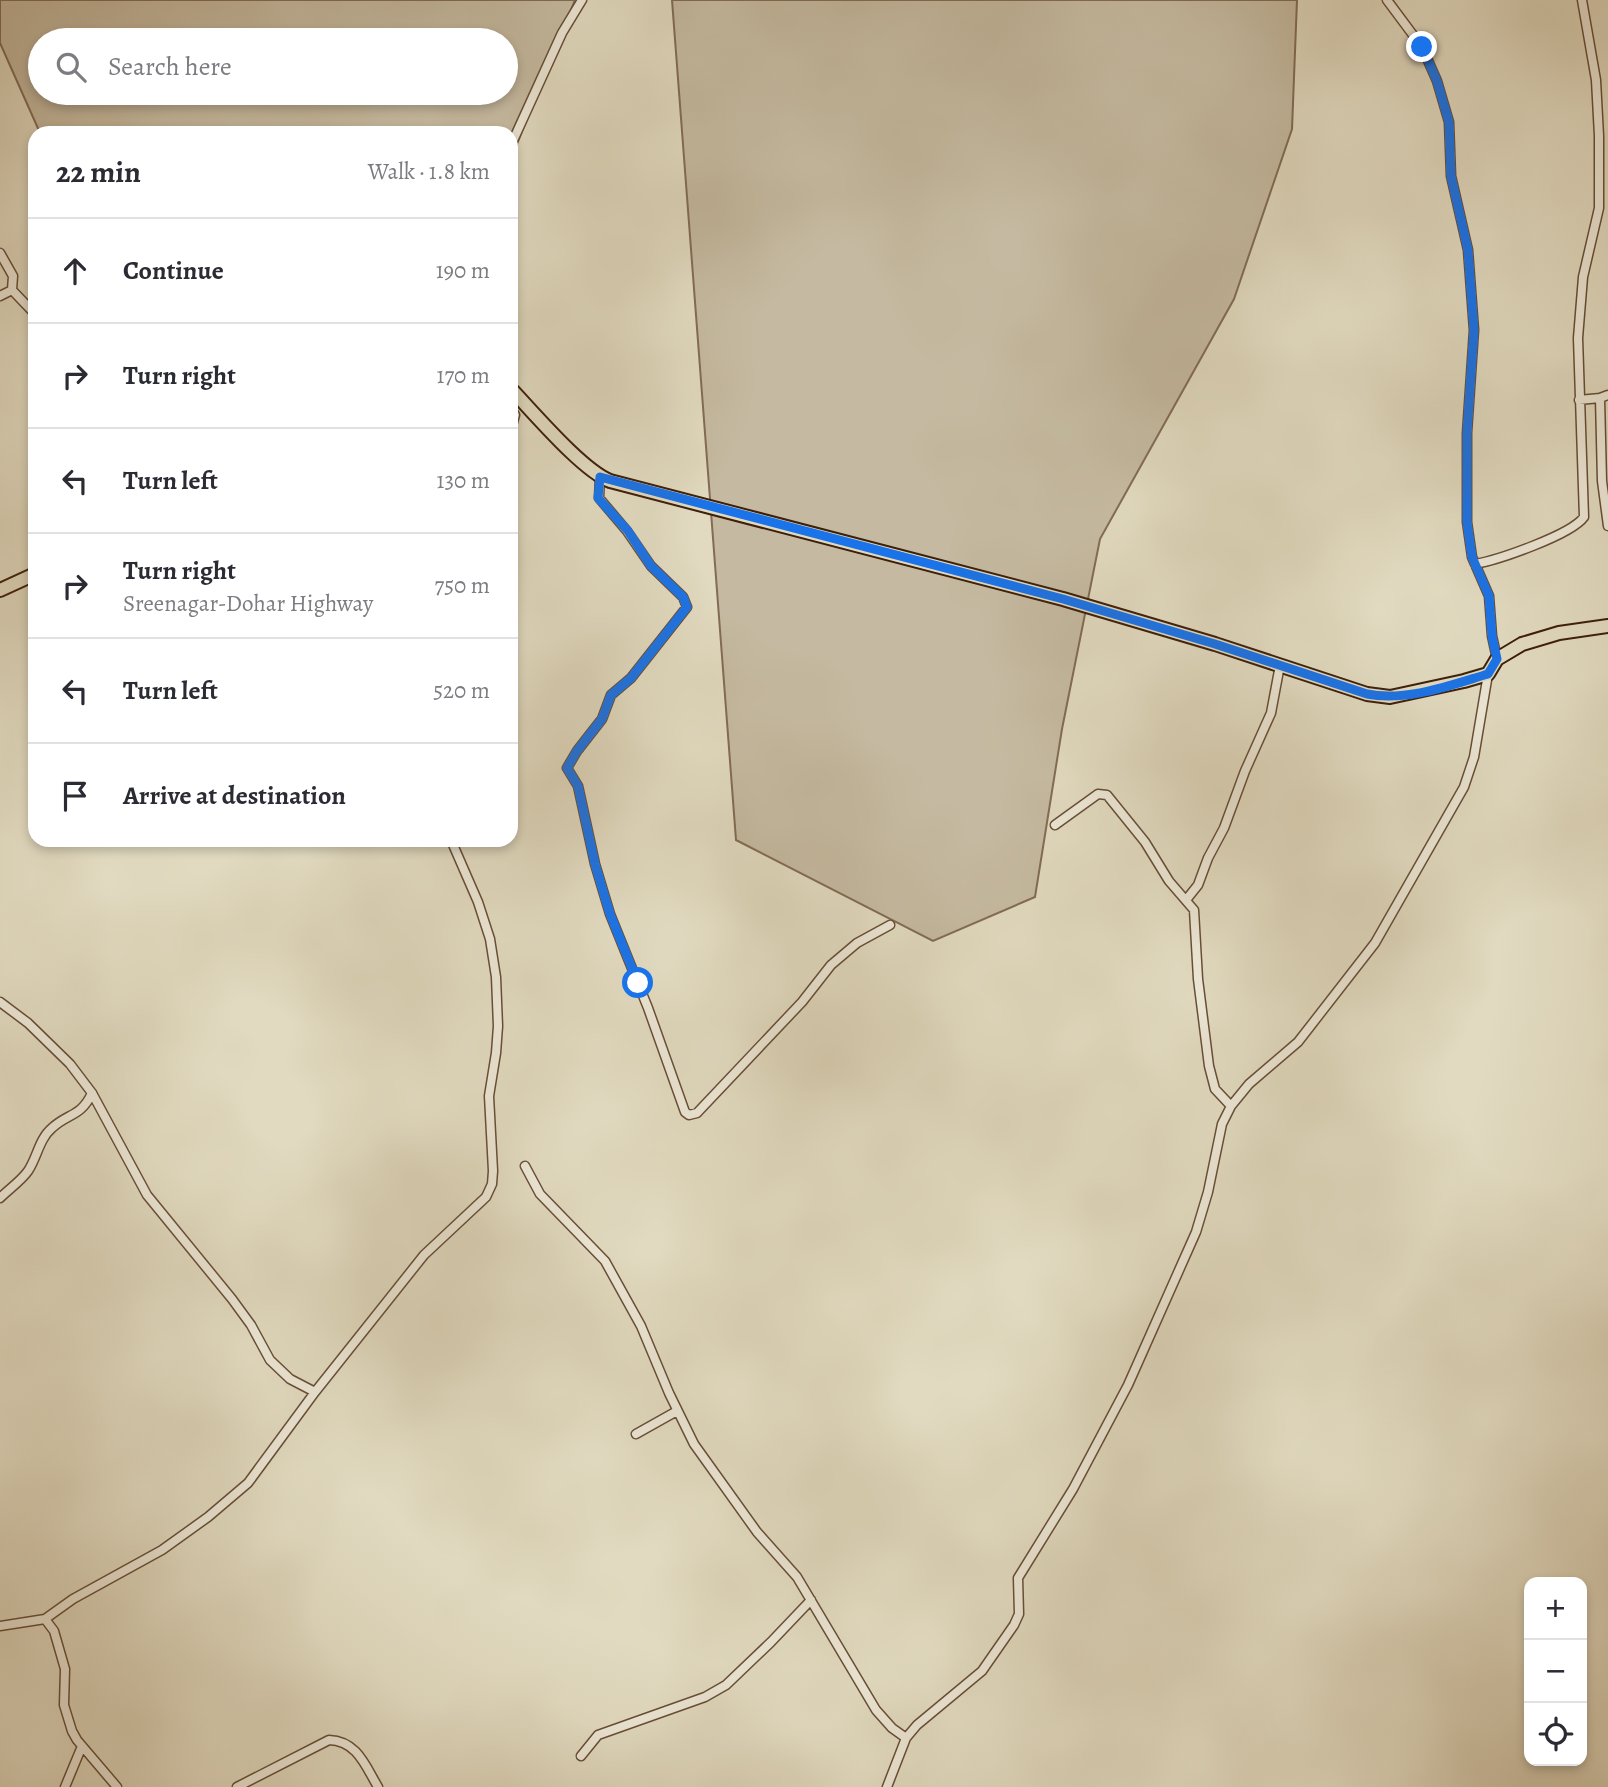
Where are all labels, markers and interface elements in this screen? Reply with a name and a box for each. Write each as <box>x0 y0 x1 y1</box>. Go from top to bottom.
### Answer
search box <box>28 28 518 105</box>
route end <box>1406 31 1437 62</box>
icon: search <box>52 48 90 86</box>
text: Search here <box>108 49 232 84</box>
text: 22 min <box>56 152 141 192</box>
text: Walk · 1.8 km <box>368 156 490 187</box>
icon: ahead <box>56 252 94 290</box>
text: Continue <box>123 253 224 288</box>
text: 190 m <box>436 255 490 286</box>
icon: right <box>56 357 94 395</box>
text: Turn right <box>123 358 236 393</box>
text: 170 m <box>437 360 490 391</box>
icon: left <box>56 462 94 500</box>
text: Turn left <box>123 463 218 498</box>
text: 130 m <box>437 465 490 496</box>
text: Turn right <box>123 553 236 588</box>
icon: right <box>56 567 94 605</box>
text: 750 m <box>435 570 490 601</box>
text: Sreenagar-Dohar Highway <box>123 588 373 619</box>
icon: left <box>56 672 94 710</box>
text: Turn left <box>123 673 218 708</box>
text: 520 m <box>433 675 490 706</box>
icon: arrive <box>56 777 94 815</box>
text: Arrive at destination <box>123 778 346 813</box>
route start <box>622 967 653 998</box>
map controls <box>1524 1577 1587 1766</box>
button: + <box>1524 1577 1587 1640</box>
button: − <box>1524 1640 1587 1703</box>
button: locate <box>1524 1703 1587 1766</box>

